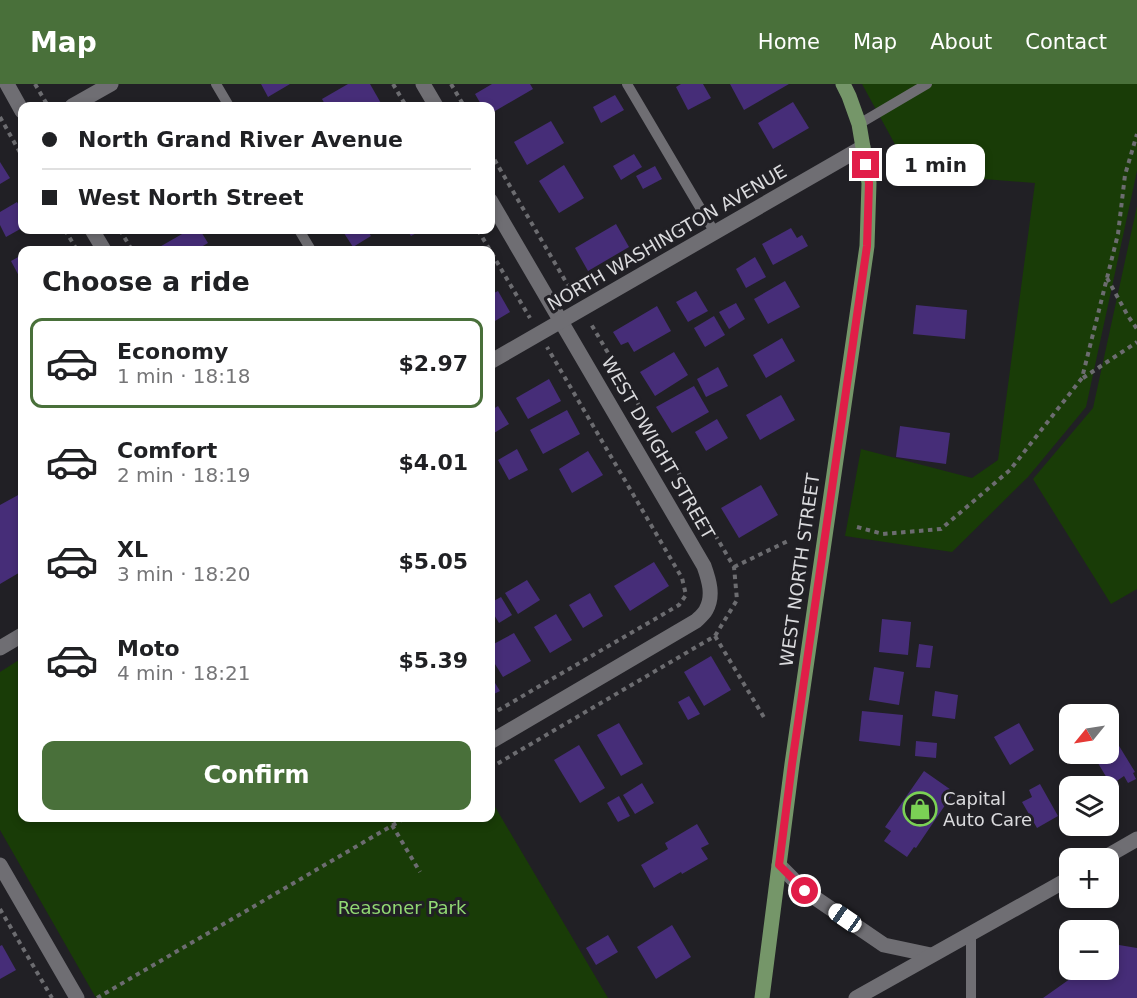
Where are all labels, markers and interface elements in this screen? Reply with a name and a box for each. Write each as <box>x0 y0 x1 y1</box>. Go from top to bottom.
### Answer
text: Map <box>30 26 97 59</box>
text: Home <box>758 30 820 54</box>
text: Map <box>853 30 897 54</box>
text: About <box>930 30 992 54</box>
text: Contact <box>1025 30 1107 54</box>
text: North Grand River Avenue <box>78 127 403 152</box>
callout: 1 min <box>887 144 986 186</box>
route end <box>852 151 879 178</box>
text: 1 min <box>904 153 967 177</box>
street label: NORTH WASHINGTON AVENUE <box>544 160 790 315</box>
text: West North Street <box>78 185 303 210</box>
text: Choose a ride <box>42 266 250 297</box>
icon: car <box>45 336 99 390</box>
text: Economy <box>117 339 228 364</box>
text: $2.97 <box>398 351 468 376</box>
street label: WEST DWIGHT STREET <box>598 353 720 544</box>
text: 1 min · 18:18 <box>117 364 251 388</box>
icon: car <box>45 435 99 489</box>
text: Comfort <box>117 438 217 463</box>
text: $4.01 <box>398 450 468 475</box>
text: 2 min · 18:19 <box>117 463 251 487</box>
street label: WEST NORTH STREET <box>776 471 824 668</box>
icon: car <box>45 534 99 588</box>
text: XL <box>117 537 148 562</box>
text: $5.05 <box>398 549 468 574</box>
text: 3 min · 18:20 <box>117 562 251 586</box>
icon: car <box>45 633 99 687</box>
text: Moto <box>117 636 180 661</box>
text: $5.39 <box>398 648 468 673</box>
text: 4 min · 18:21 <box>117 661 251 685</box>
north arrow <box>1059 704 1119 764</box>
map controls <box>1059 704 1119 980</box>
button: Confirm <box>42 741 471 810</box>
button: layers <box>1059 776 1119 836</box>
place label: Capital Auto Care <box>943 788 1032 830</box>
shop icon: Capital Auto Care <box>902 791 938 827</box>
button: + <box>1059 848 1119 908</box>
route start <box>791 877 818 904</box>
park label: Reasoner Park <box>338 897 467 918</box>
car <box>825 900 865 936</box>
button: − <box>1059 920 1119 980</box>

